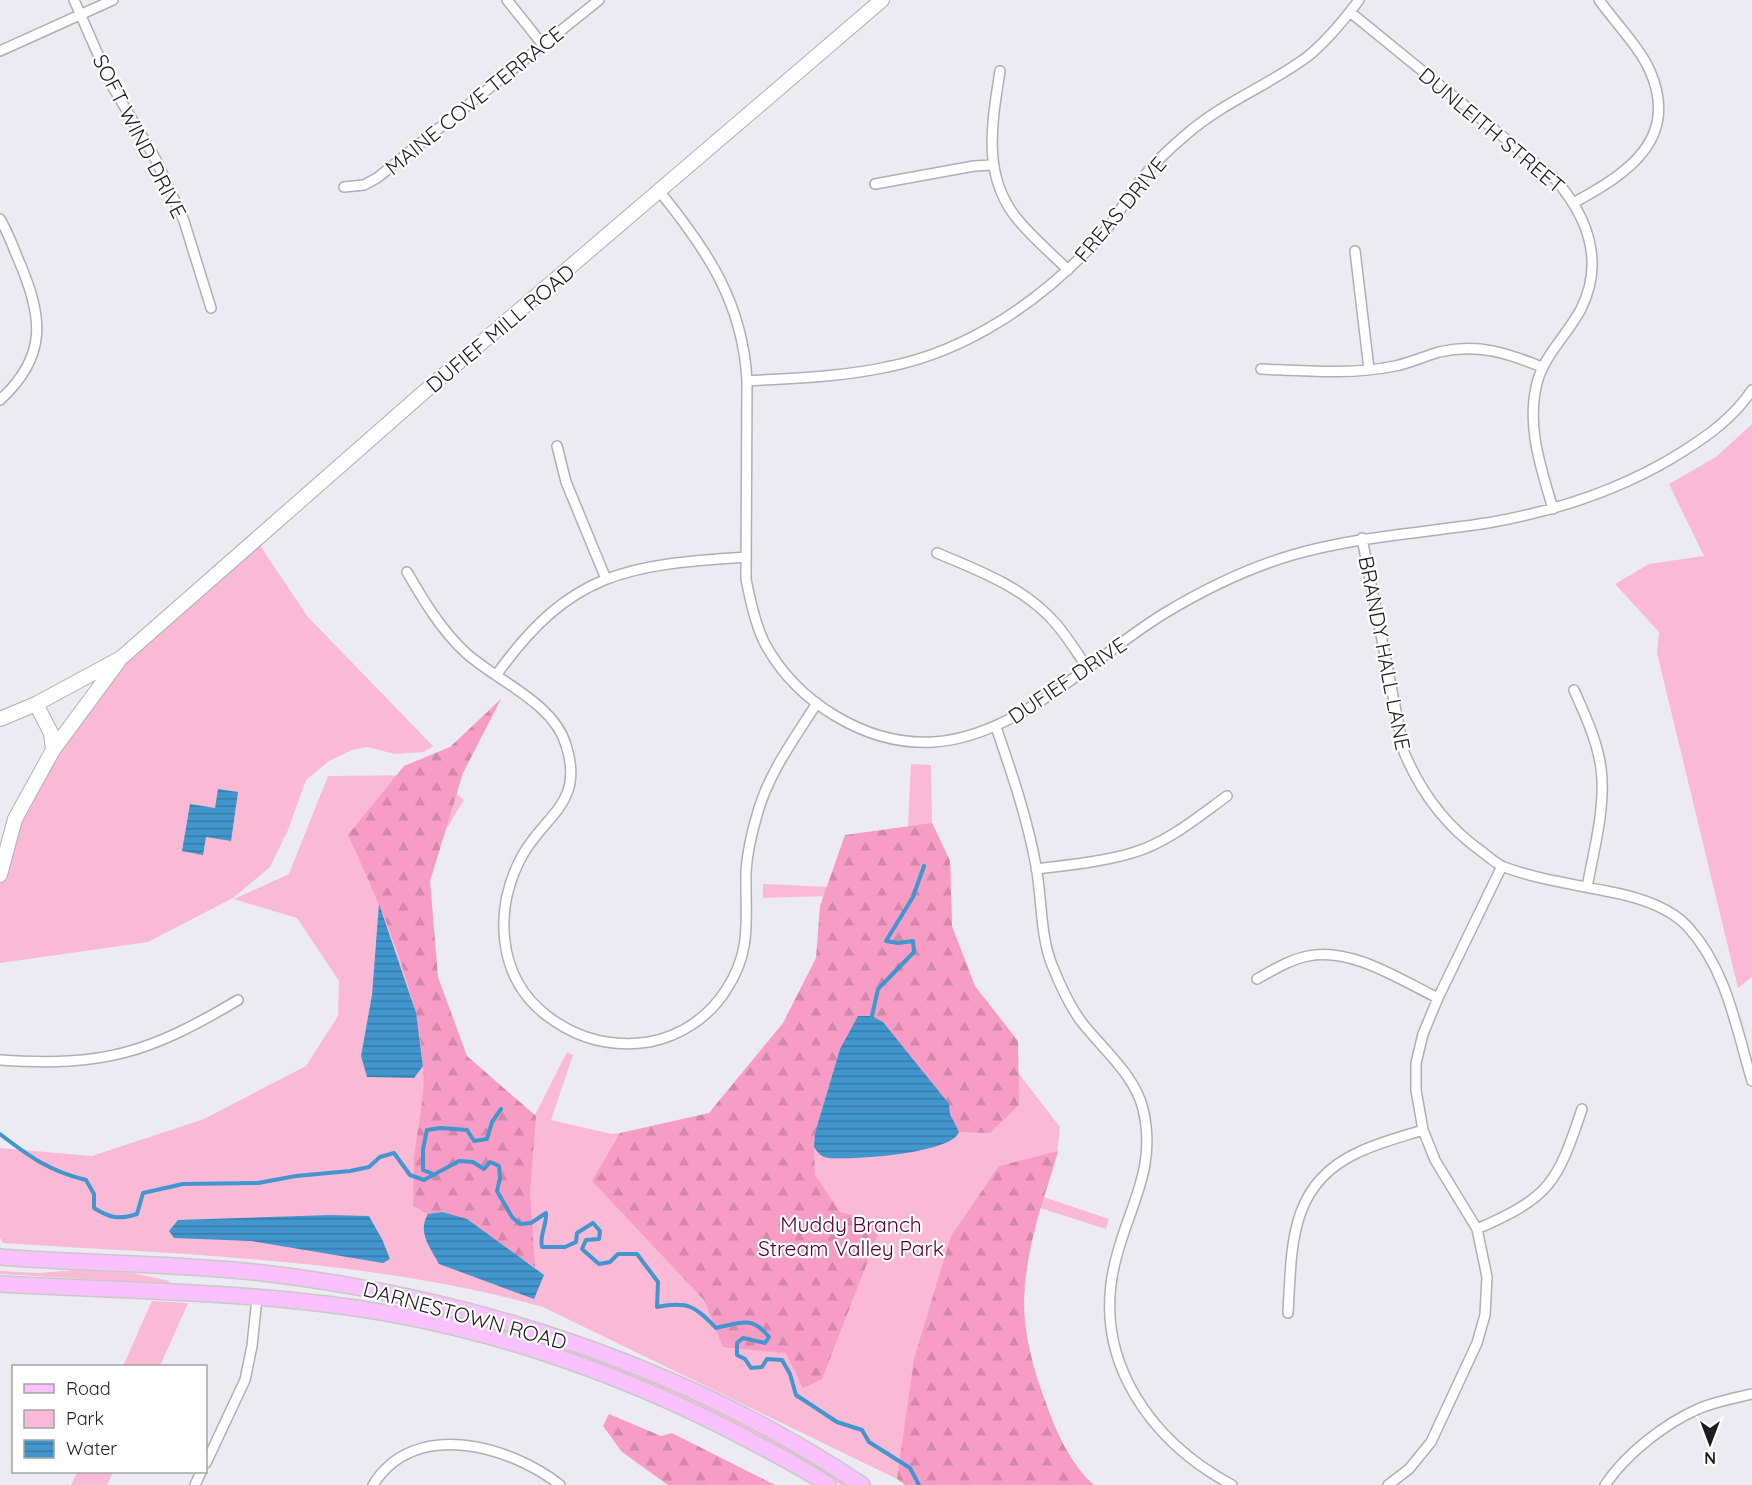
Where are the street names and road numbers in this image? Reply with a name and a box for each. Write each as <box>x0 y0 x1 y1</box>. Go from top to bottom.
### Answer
street label: MAINE COVE TERRACE <box>379 20 569 180</box>
street label: SOFT WIND DRIVE <box>87 50 193 222</box>
street label: DUNLEITH STREET <box>1414 61 1570 199</box>
street label: FREAS DRIVE <box>1068 151 1172 267</box>
street label: DUFIEF MILL ROAD <box>420 258 580 398</box>
street label: BRANDY HALL LANE <box>1353 554 1417 752</box>
street label: DUFIEF DRIVE <box>1003 631 1131 729</box>
street label: DARNESTOWN ROAD <box>360 1275 570 1355</box>

